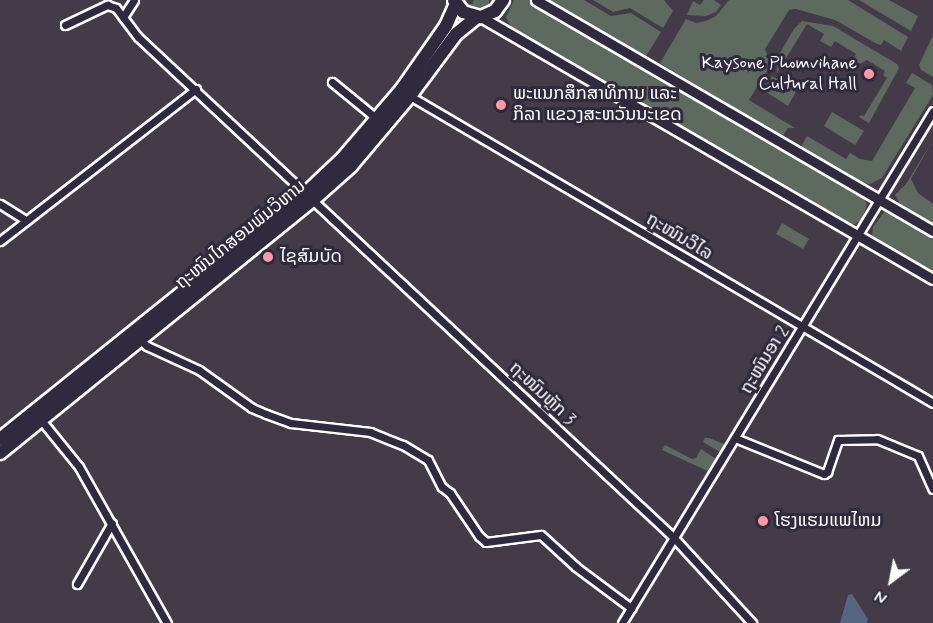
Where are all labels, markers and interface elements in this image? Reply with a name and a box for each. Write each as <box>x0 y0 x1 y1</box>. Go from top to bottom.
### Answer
place label: Kaysone Phomvihane Cultural Hall <box>701 53 857 96</box>
marker: Kaysone Phomvihane Cultural Hall <box>862 67 876 81</box>
place label: ພະແນກສຶກສາທິການ ແລະ ກິລາ ແຂວງສະຫວັນນະເຂດ <box>513 84 682 127</box>
marker: ພະແນກສຶກສາທິການ ແລະ ກິລາ ແຂວງສະຫວັນນະເຂດ <box>494 98 508 112</box>
street label: ຖະໜົນໄກສອນພົມວິຫານ <box>171 176 311 294</box>
street label: ຖະໜົນວິໄລ <box>642 209 716 265</box>
place label: ໄຊສົມບັດ <box>280 246 342 268</box>
marker: ໄຊສົມບັດ <box>261 250 275 264</box>
street label: ຖະໜົນອາ 2 <box>736 322 794 398</box>
street label: ຖະໜົນຫຼັກ 3 <box>504 358 580 430</box>
place label: ໂຮງແຮມແພໄຫມ <box>775 510 882 532</box>
marker: ໂຮງແຮມແພໄຫມ <box>756 514 770 528</box>
north arrow <box>861 551 921 611</box>
text: N <box>871 585 891 608</box>

